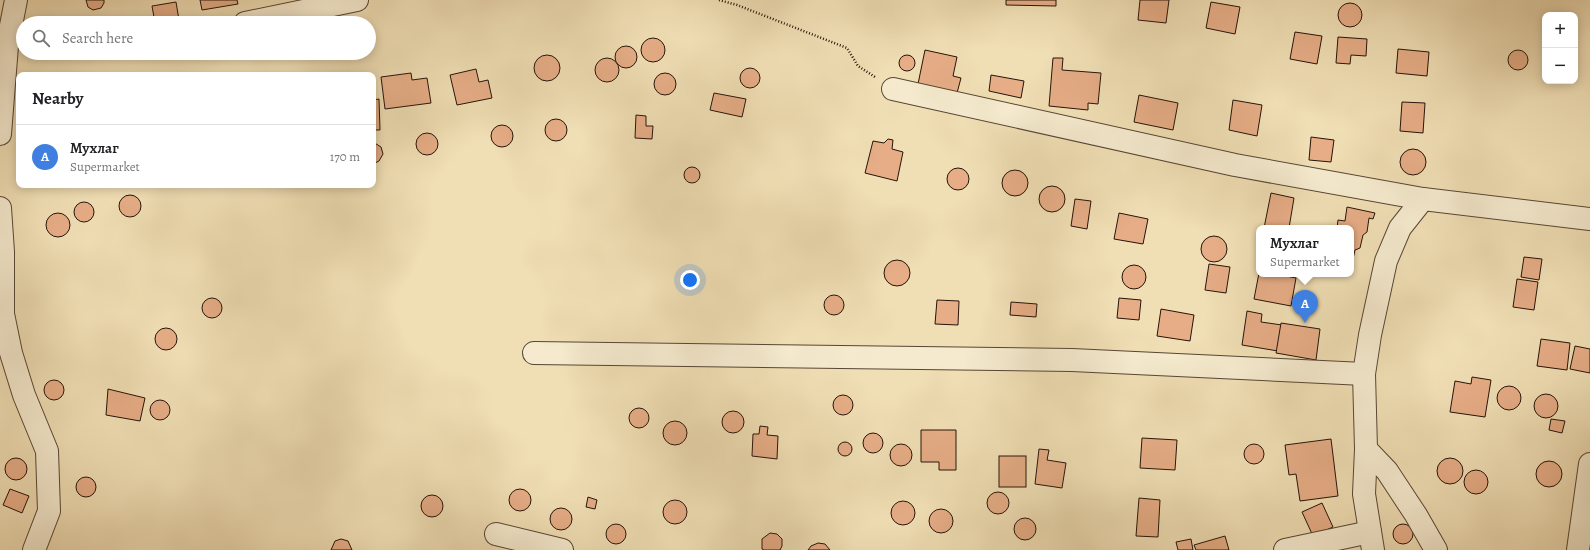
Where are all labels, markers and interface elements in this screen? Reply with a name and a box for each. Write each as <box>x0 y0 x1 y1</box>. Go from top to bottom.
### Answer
map controls <box>1542 12 1578 84</box>
button: + <box>1542 12 1578 48</box>
search box <box>16 16 376 60</box>
icon: search <box>30 27 52 49</box>
text: Search here <box>62 28 133 48</box>
button: − <box>1542 48 1578 84</box>
text: Nearby <box>32 87 83 110</box>
text: Мухлаг <box>70 138 119 158</box>
text: A <box>41 148 49 165</box>
text: 170 m <box>330 148 360 165</box>
text: Supermarket <box>70 158 140 175</box>
popup <box>1256 225 1354 277</box>
text: Мухлаг <box>1270 233 1319 253</box>
text: Supermarket <box>1270 253 1340 270</box>
your location <box>680 270 700 290</box>
pin: A <box>1292 290 1318 323</box>

